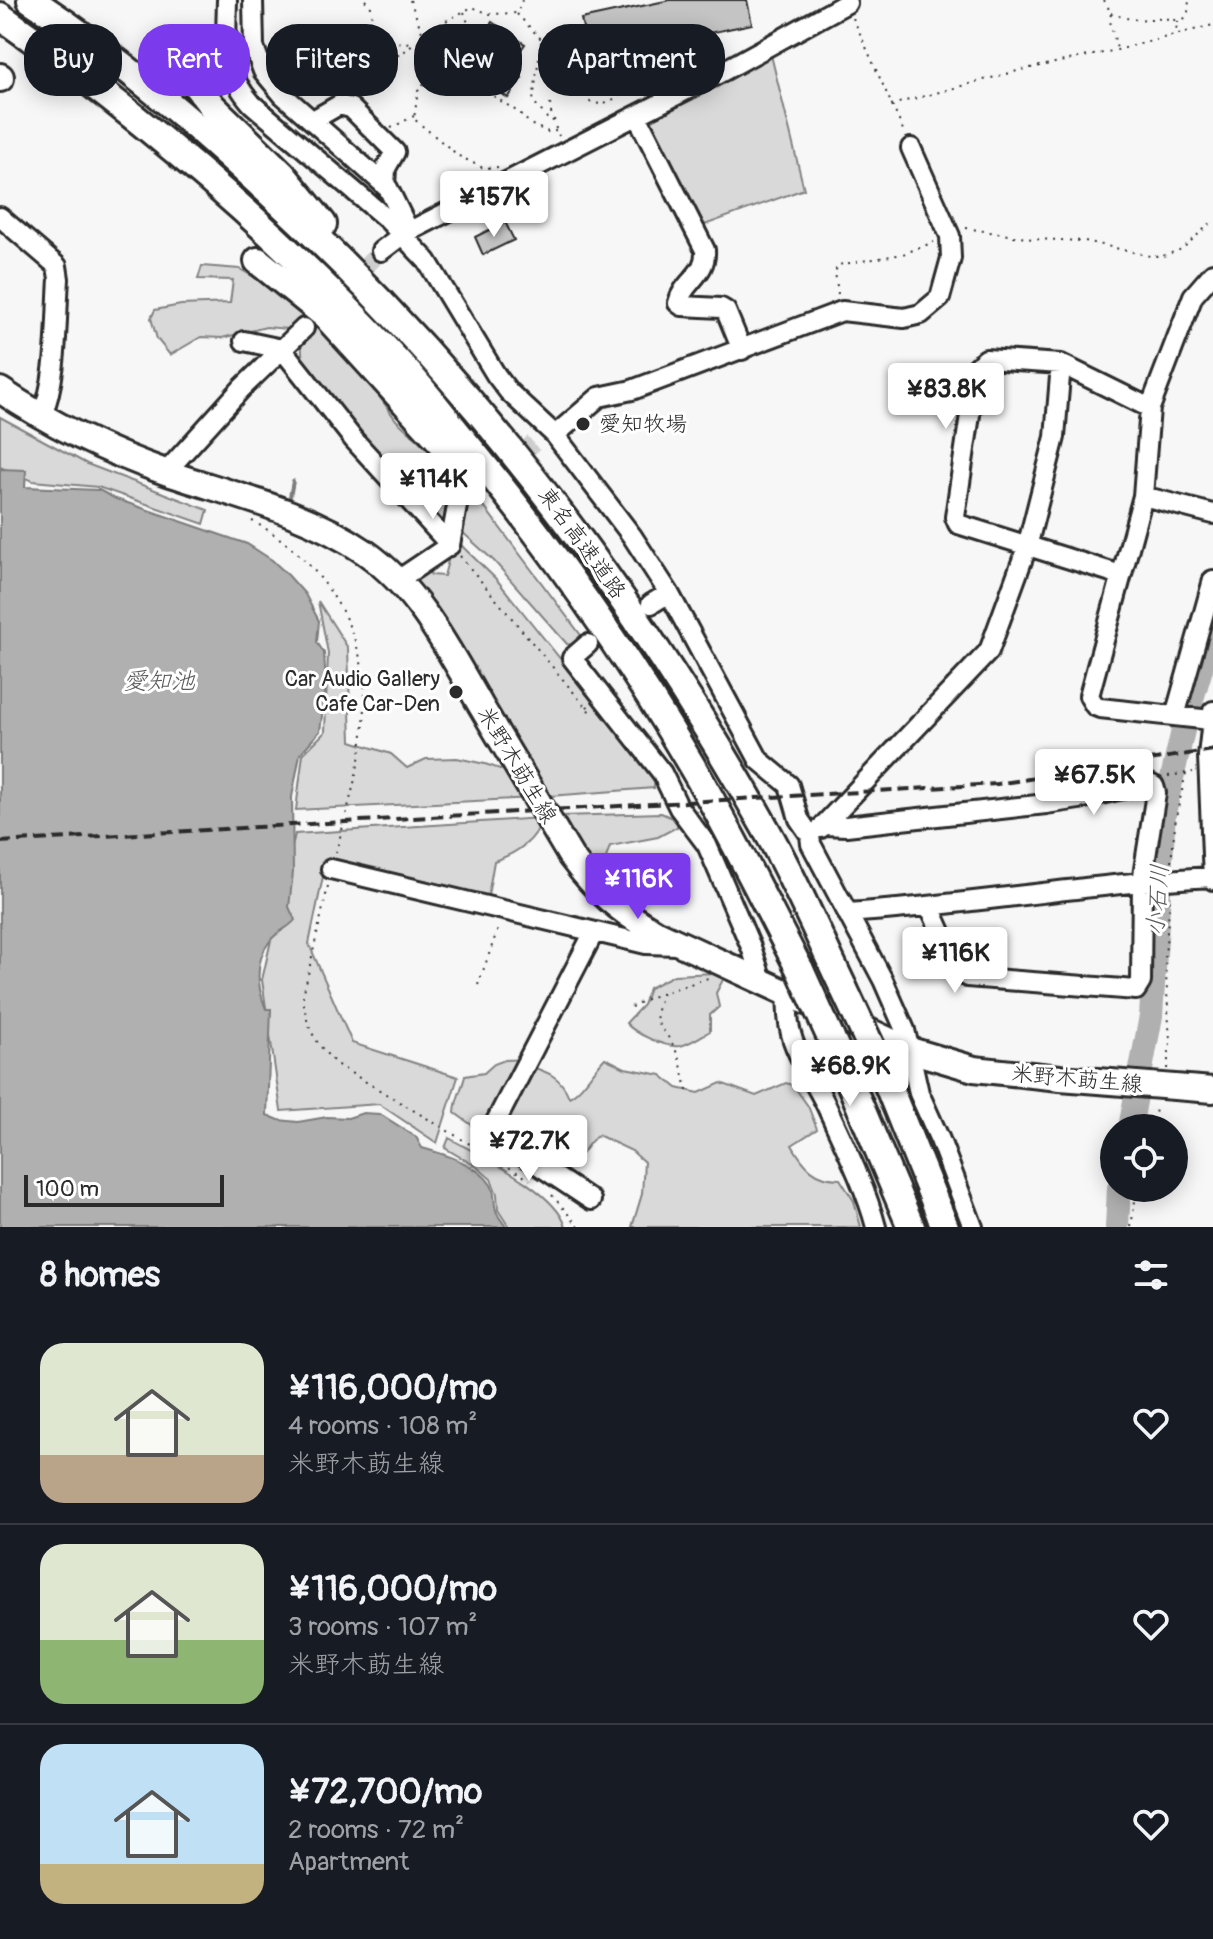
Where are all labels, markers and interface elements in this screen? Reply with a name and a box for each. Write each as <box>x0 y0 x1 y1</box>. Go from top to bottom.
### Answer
chip: Buy <box>24 24 122 96</box>
chip: Rent <box>138 24 250 96</box>
chip: Filters <box>266 24 398 96</box>
chip: New <box>414 24 522 96</box>
chip: Apartment <box>538 24 725 96</box>
pin: ¥157K <box>438 171 550 239</box>
text: ¥157K <box>458 181 530 213</box>
pin: ¥83.8K <box>881 363 1011 431</box>
text: ¥83.8K <box>906 373 986 405</box>
place label: 愛知牧場 <box>599 410 687 438</box>
marker: 愛知牧場 <box>574 415 592 433</box>
pin: ¥114K <box>377 453 489 521</box>
text: ¥114K <box>398 463 468 495</box>
street label: 東名高速道路 <box>532 481 632 605</box>
place label: Car Audio Gallery Cafe Car-Den <box>284 665 440 718</box>
water label: 愛知池 <box>123 667 196 696</box>
marker: Car Audio Gallery Cafe Car-Den <box>447 683 465 701</box>
street label: 米野木莇生線 <box>471 701 563 829</box>
pin: ¥67.5K <box>1029 749 1159 817</box>
text: ¥67.5K <box>1053 759 1135 791</box>
pin: ¥116K <box>582 853 694 921</box>
text: ¥116K <box>603 863 673 895</box>
water label: 小石川 <box>1141 863 1175 937</box>
pin: ¥116K <box>899 927 1011 995</box>
text: ¥116K <box>920 937 990 969</box>
pin: ¥68.9K <box>785 1040 915 1108</box>
text: ¥68.9K <box>809 1050 891 1082</box>
street label: 米野木莇生線 <box>1010 1059 1144 1099</box>
map controls <box>1100 1114 1188 1202</box>
button: locate <box>1100 1114 1188 1202</box>
pin: ¥72.7K <box>464 1115 594 1183</box>
text: ¥72.7K <box>488 1125 570 1157</box>
scale bar <box>24 1171 224 1207</box>
text: 100 m <box>36 1175 99 1203</box>
icon: filters <box>1129 1253 1173 1297</box>
text: 8 homes <box>40 1254 160 1297</box>
text: ¥116,000/mo <box>288 1367 497 1410</box>
icon: home <box>104 1375 200 1471</box>
icon: heart <box>1129 1401 1173 1445</box>
text: 4 rooms · 108 m² <box>288 1410 477 1442</box>
text: 米野木莇生線 <box>288 1448 444 1480</box>
text: ¥116,000/mo <box>288 1568 497 1611</box>
icon: home <box>104 1576 200 1672</box>
icon: heart <box>1129 1602 1173 1646</box>
text: 3 rooms · 107 m² <box>288 1611 477 1643</box>
text: 米野木莇生線 <box>288 1649 444 1681</box>
text: ¥72,700/mo <box>288 1771 482 1814</box>
icon: home <box>104 1776 200 1872</box>
icon: heart <box>1129 1802 1173 1846</box>
text: 2 rooms · 72 m² <box>288 1814 464 1846</box>
text: Apartment <box>288 1846 409 1878</box>

